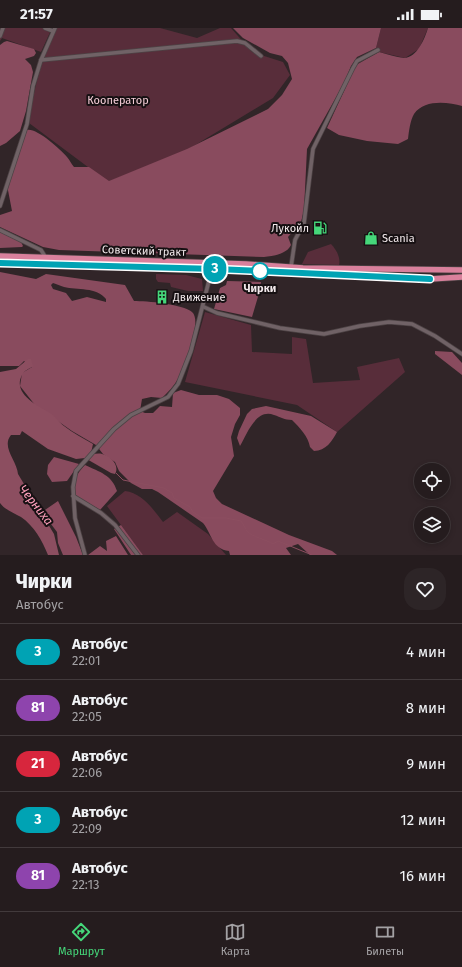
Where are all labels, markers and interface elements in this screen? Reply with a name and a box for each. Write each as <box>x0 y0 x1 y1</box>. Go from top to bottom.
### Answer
text: 21:57 <box>20 5 53 23</box>
park label: Кооператор <box>87 94 149 107</box>
fuel station icon: Лукойл <box>312 220 328 236</box>
place label: Лукойл <box>271 222 309 235</box>
shop icon: Scania <box>363 230 379 246</box>
place label: Scania <box>382 232 415 245</box>
street label: Советский тракт <box>102 243 186 259</box>
line badge: 3 <box>202 256 228 282</box>
text: 3 <box>211 260 219 277</box>
marker: Чирки <box>251 262 269 280</box>
place label: Чирки <box>244 282 276 295</box>
building icon: Движение <box>154 289 170 305</box>
place label: Движение <box>172 291 225 304</box>
map controls <box>414 463 450 543</box>
button: locate <box>414 463 450 499</box>
water label: Черниха <box>16 482 56 528</box>
button: layers <box>414 507 450 543</box>
button: heart <box>404 568 446 610</box>
text: Чирки <box>16 570 72 593</box>
text: Автобус <box>16 597 64 612</box>
text: Автобус <box>72 635 128 653</box>
text: 3 <box>34 643 42 660</box>
text: 4 мин <box>406 643 446 661</box>
text: 22:01 <box>72 653 101 668</box>
text: Автобус <box>72 691 128 709</box>
text: 81 <box>31 699 45 716</box>
text: 8 мин <box>406 699 446 717</box>
text: 22:05 <box>72 709 102 724</box>
text: Автобус <box>72 747 128 765</box>
text: 21 <box>31 755 45 772</box>
text: 9 мин <box>406 755 446 773</box>
text: 22:06 <box>72 765 102 780</box>
text: Автобус <box>72 803 128 821</box>
text: 3 <box>34 811 42 828</box>
text: 12 мин <box>400 811 446 829</box>
text: 22:09 <box>72 821 102 836</box>
text: Автобус <box>72 859 128 877</box>
text: 81 <box>31 867 45 884</box>
text: 16 мин <box>400 867 446 885</box>
text: 22:13 <box>72 877 100 892</box>
tab: Маршрут <box>58 921 105 958</box>
tab: Карта <box>221 921 250 958</box>
tab: Билеты <box>366 921 404 958</box>

